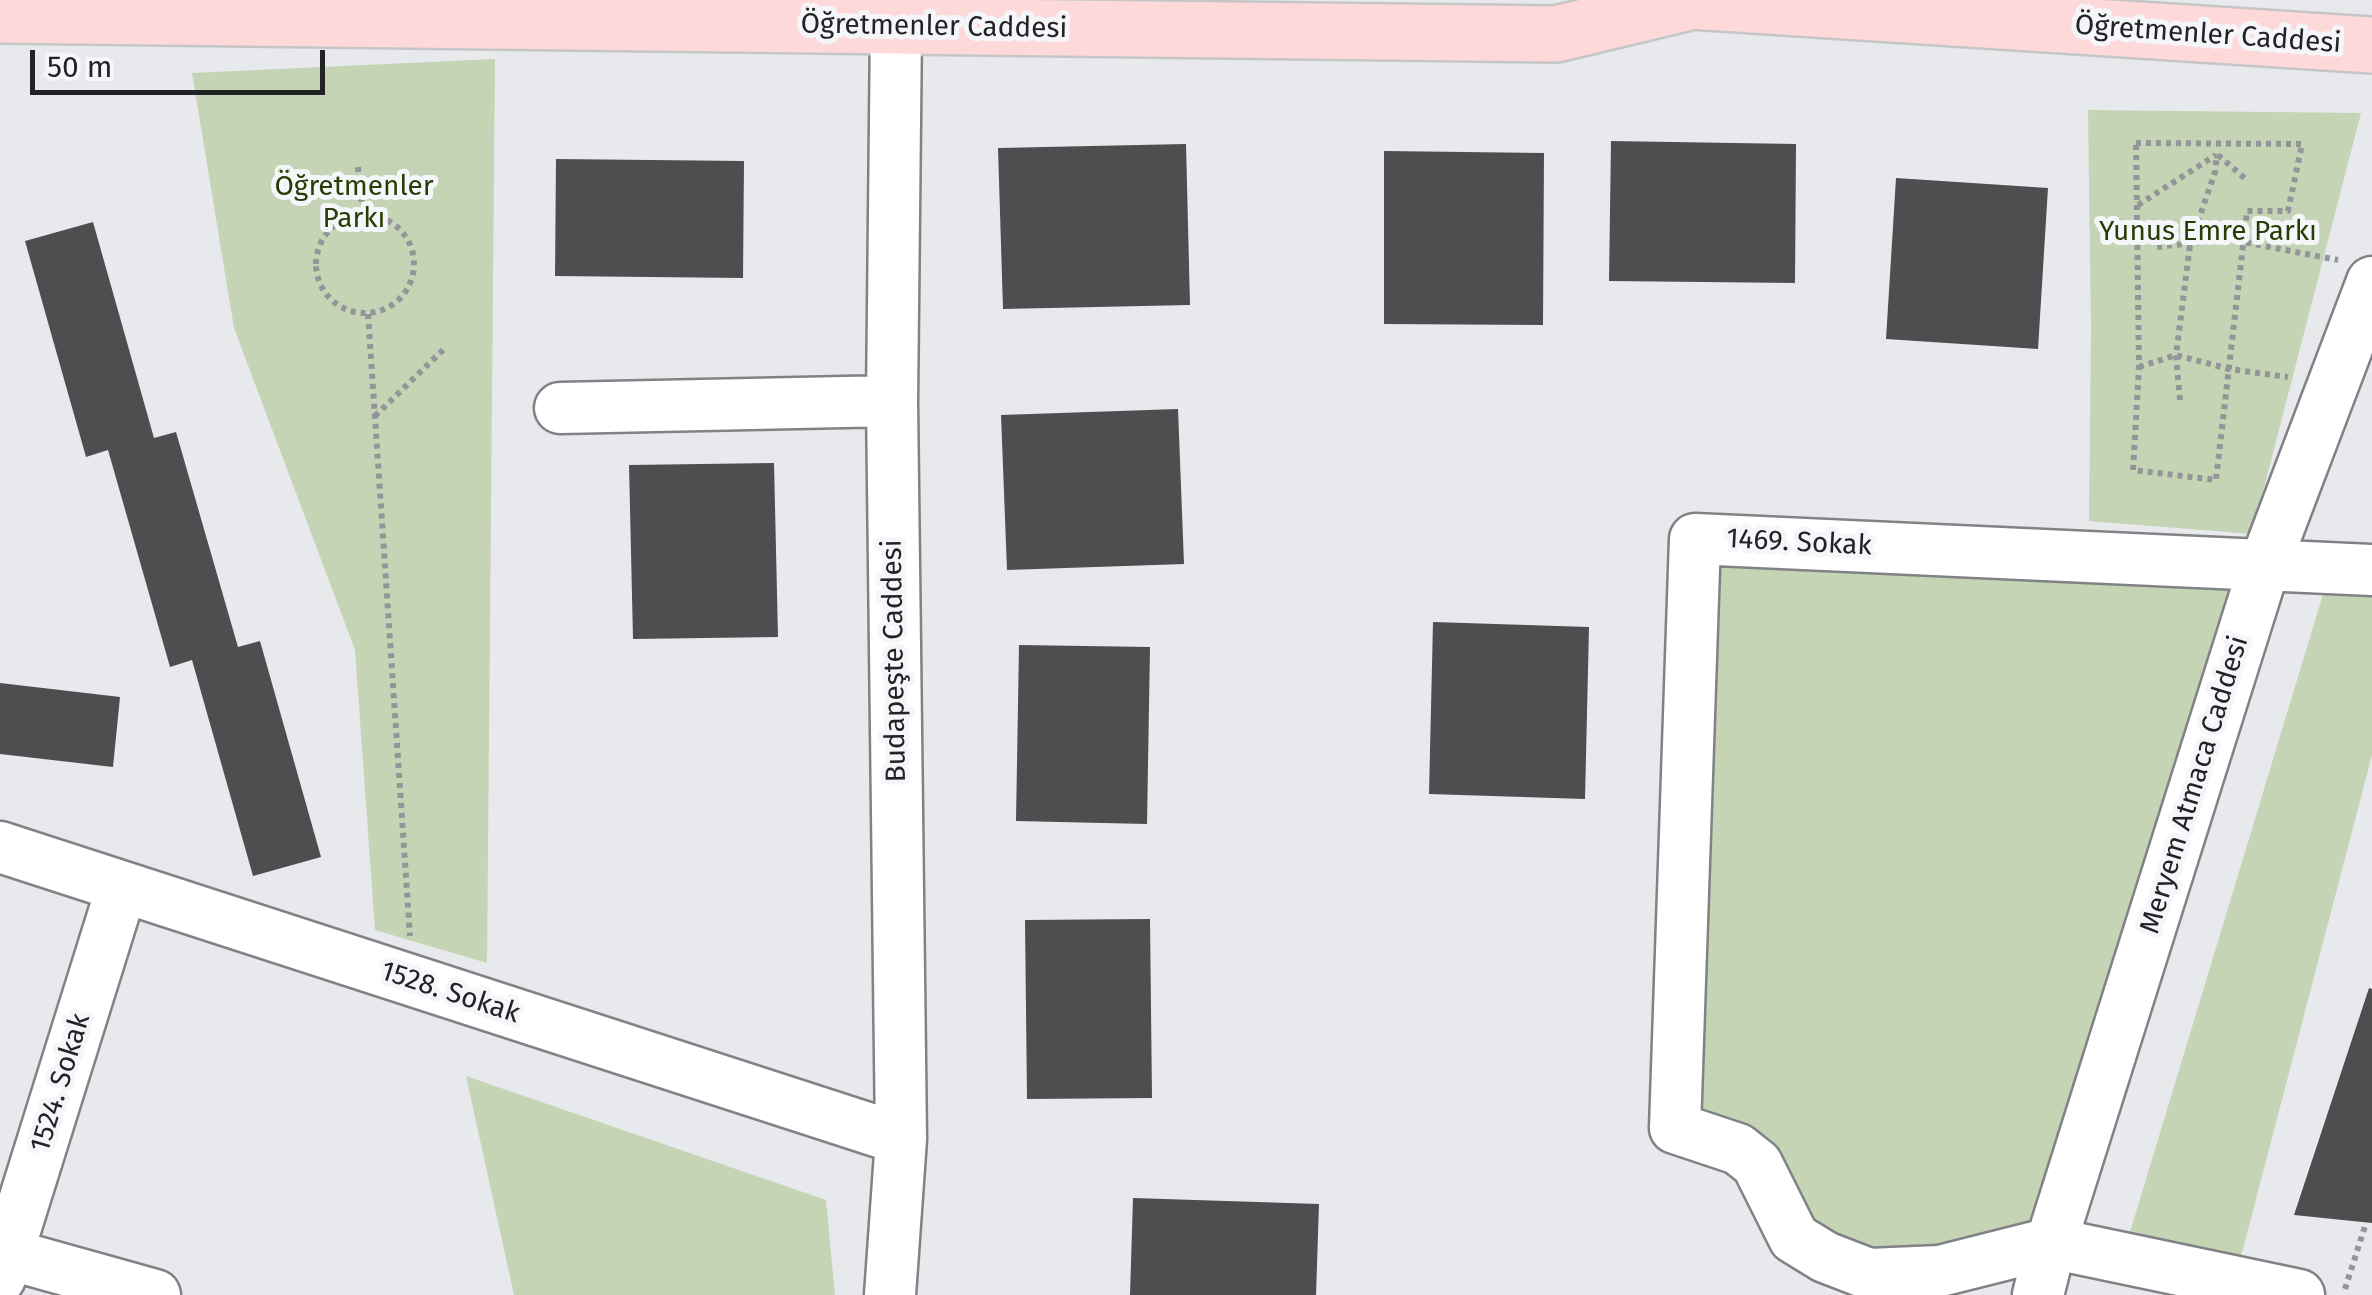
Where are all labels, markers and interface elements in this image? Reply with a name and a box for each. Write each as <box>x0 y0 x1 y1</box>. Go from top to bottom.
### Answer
street label: Öğretmenler Caddesi <box>800 8 1068 46</box>
street label: Öğretmenler Caddesi <box>2074 9 2342 61</box>
scale bar <box>35 30 330 92</box>
text: 50 m <box>47 49 112 85</box>
park label: Öğretmenler Parkı <box>274 170 434 236</box>
park label: Yunus Emre Parkı <box>2099 215 2317 249</box>
street label: 1469. Sokak <box>1725 522 1873 564</box>
street label: Budapeşte Caddesi <box>876 539 914 783</box>
street label: Meryem Atmaca Caddesi <box>2134 632 2256 938</box>
street label: 1528. Sokak <box>376 955 524 1031</box>
street label: 1524. Sokak <box>24 1010 98 1156</box>

